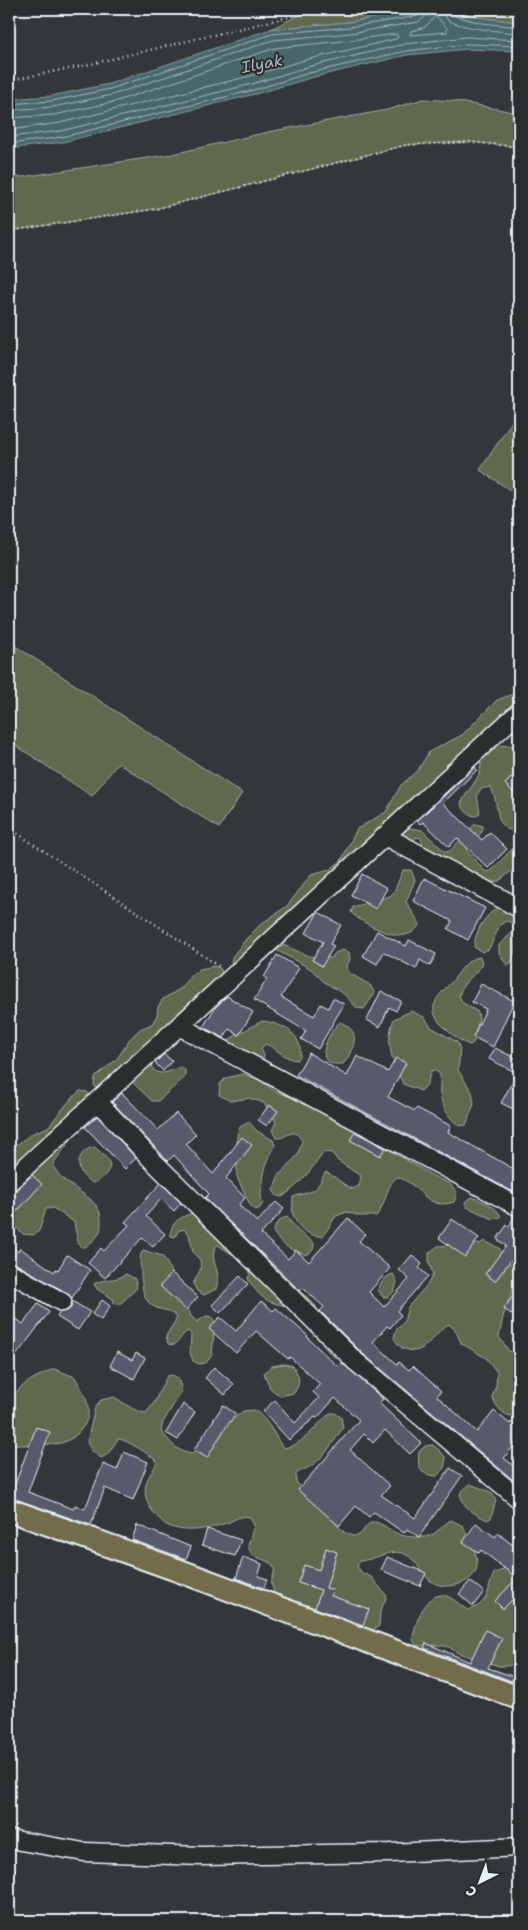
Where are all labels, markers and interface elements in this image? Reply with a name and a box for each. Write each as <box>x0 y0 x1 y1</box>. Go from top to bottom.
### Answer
water label: Ilyak <box>239 49 285 78</box>
north arrow <box>456 1858 506 1908</box>
text: С <box>462 1882 481 1901</box>

